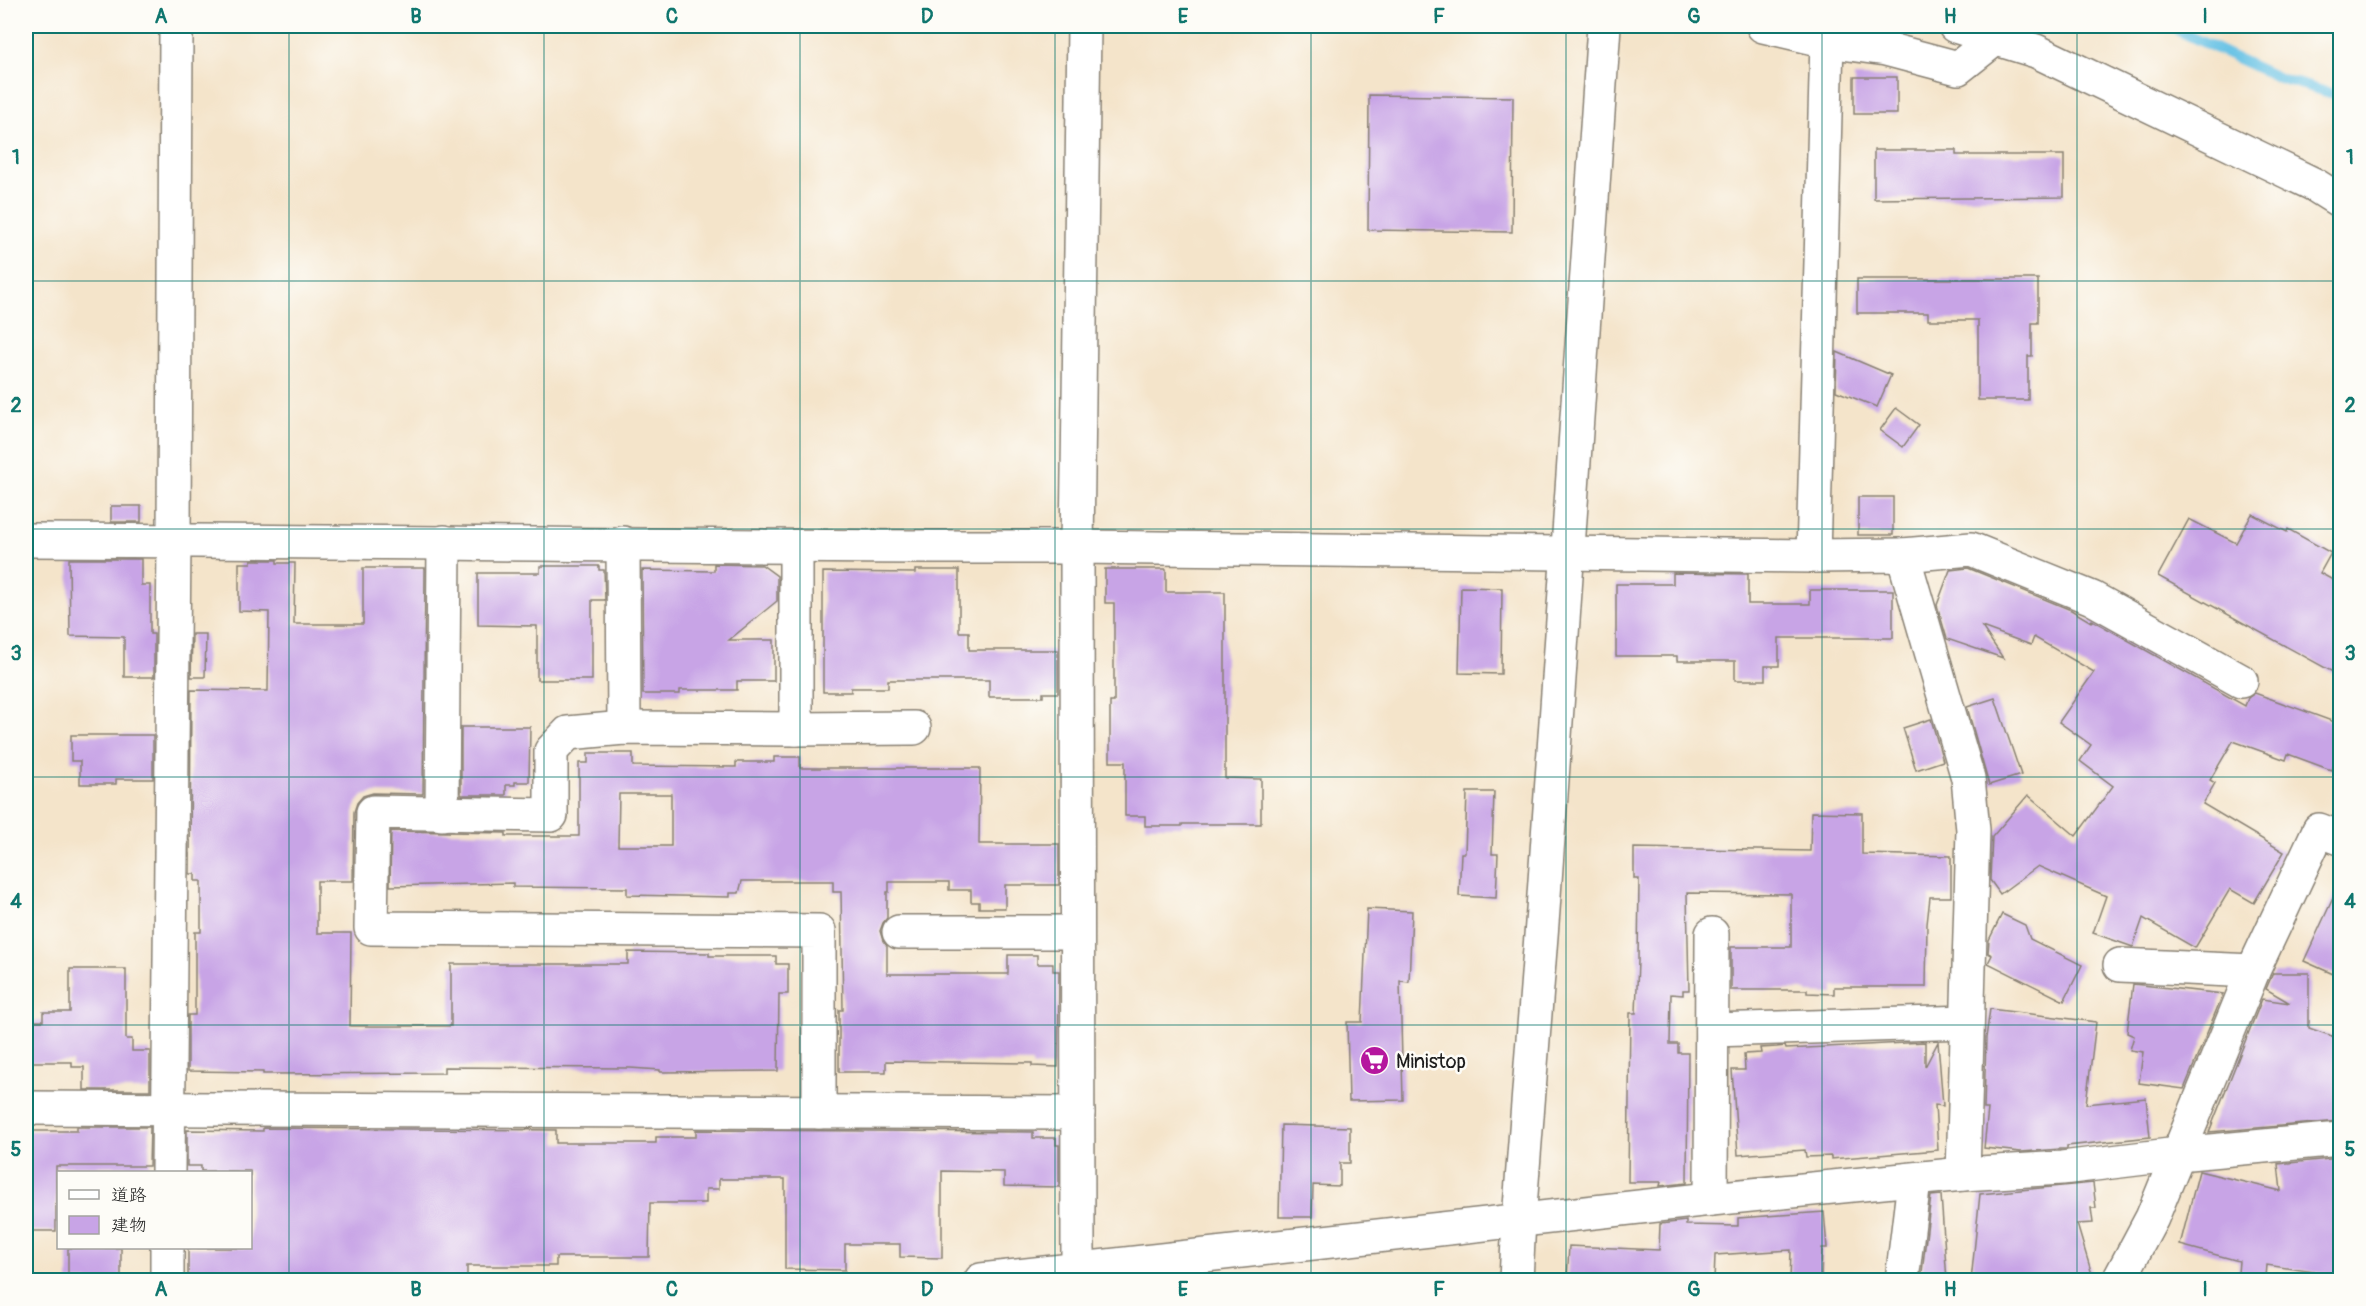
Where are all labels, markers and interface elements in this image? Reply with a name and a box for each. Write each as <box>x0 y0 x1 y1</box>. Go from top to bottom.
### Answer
text: A <box>155 4 168 29</box>
text: B <box>410 4 422 29</box>
text: C <box>666 4 678 29</box>
text: D <box>921 4 934 29</box>
text: E <box>1178 4 1189 29</box>
text: F <box>1433 4 1445 29</box>
text: G <box>1687 4 1701 29</box>
text: H <box>1944 4 1957 29</box>
text: I <box>2202 4 2208 29</box>
text: 1 <box>12 145 20 170</box>
text: 1 <box>2346 145 2354 170</box>
text: 2 <box>10 393 22 418</box>
text: 2 <box>2344 393 2356 418</box>
text: 3 <box>10 641 22 666</box>
text: 3 <box>2344 641 2356 666</box>
text: 4 <box>10 889 22 914</box>
text: 4 <box>2344 889 2356 914</box>
supermarket icon: Ministop <box>1359 1045 1391 1077</box>
place label: Ministop <box>1396 1049 1466 1074</box>
text: 5 <box>11 1137 22 1162</box>
text: 5 <box>2345 1137 2356 1162</box>
legend <box>57 1171 252 1249</box>
text: 道路 <box>111 1184 147 1207</box>
text: 建物 <box>111 1214 147 1237</box>
text: A <box>155 1277 168 1302</box>
text: B <box>410 1277 422 1302</box>
text: C <box>666 1277 678 1302</box>
text: D <box>921 1277 934 1302</box>
text: E <box>1178 1277 1189 1302</box>
text: F <box>1433 1277 1445 1302</box>
text: G <box>1687 1277 1701 1302</box>
text: H <box>1944 1277 1957 1302</box>
text: I <box>2202 1277 2208 1302</box>

